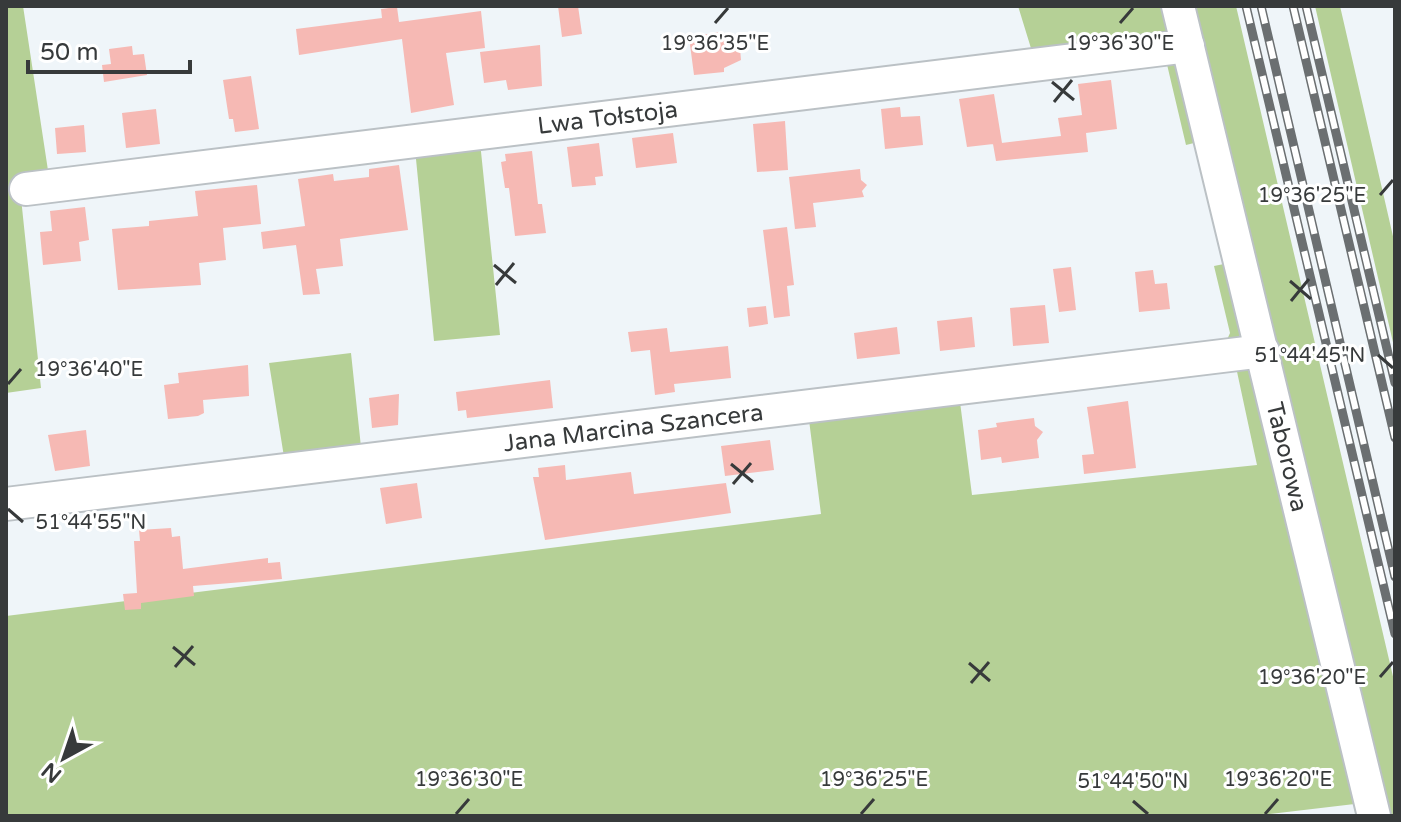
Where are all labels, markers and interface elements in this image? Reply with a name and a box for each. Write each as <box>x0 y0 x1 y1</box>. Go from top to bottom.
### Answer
scale bar <box>28 24 190 74</box>
text: 19°36'35"E <box>661 32 769 56</box>
text: 19°36'30"E <box>1066 32 1174 56</box>
text: 50 m <box>40 38 98 67</box>
street label: Lwa Tołstoja <box>536 94 679 140</box>
text: 19°36'25"E <box>1258 184 1366 208</box>
text: 51°44'45"N <box>1255 344 1365 368</box>
text: 19°36'40"E <box>35 358 143 382</box>
street label: Jana Marcina Szancera <box>502 397 765 458</box>
street label: Taborowa <box>1260 399 1314 515</box>
text: 51°44'55"N <box>36 511 146 535</box>
text: 19°36'20"E <box>1258 666 1366 690</box>
north arrow <box>24 718 104 798</box>
text: N <box>37 757 67 788</box>
text: 19°36'30"E <box>415 768 523 792</box>
text: 19°36'25"E <box>820 768 928 792</box>
text: 19°36'20"E <box>1224 768 1332 792</box>
text: 51°44'50"N <box>1078 770 1188 794</box>

